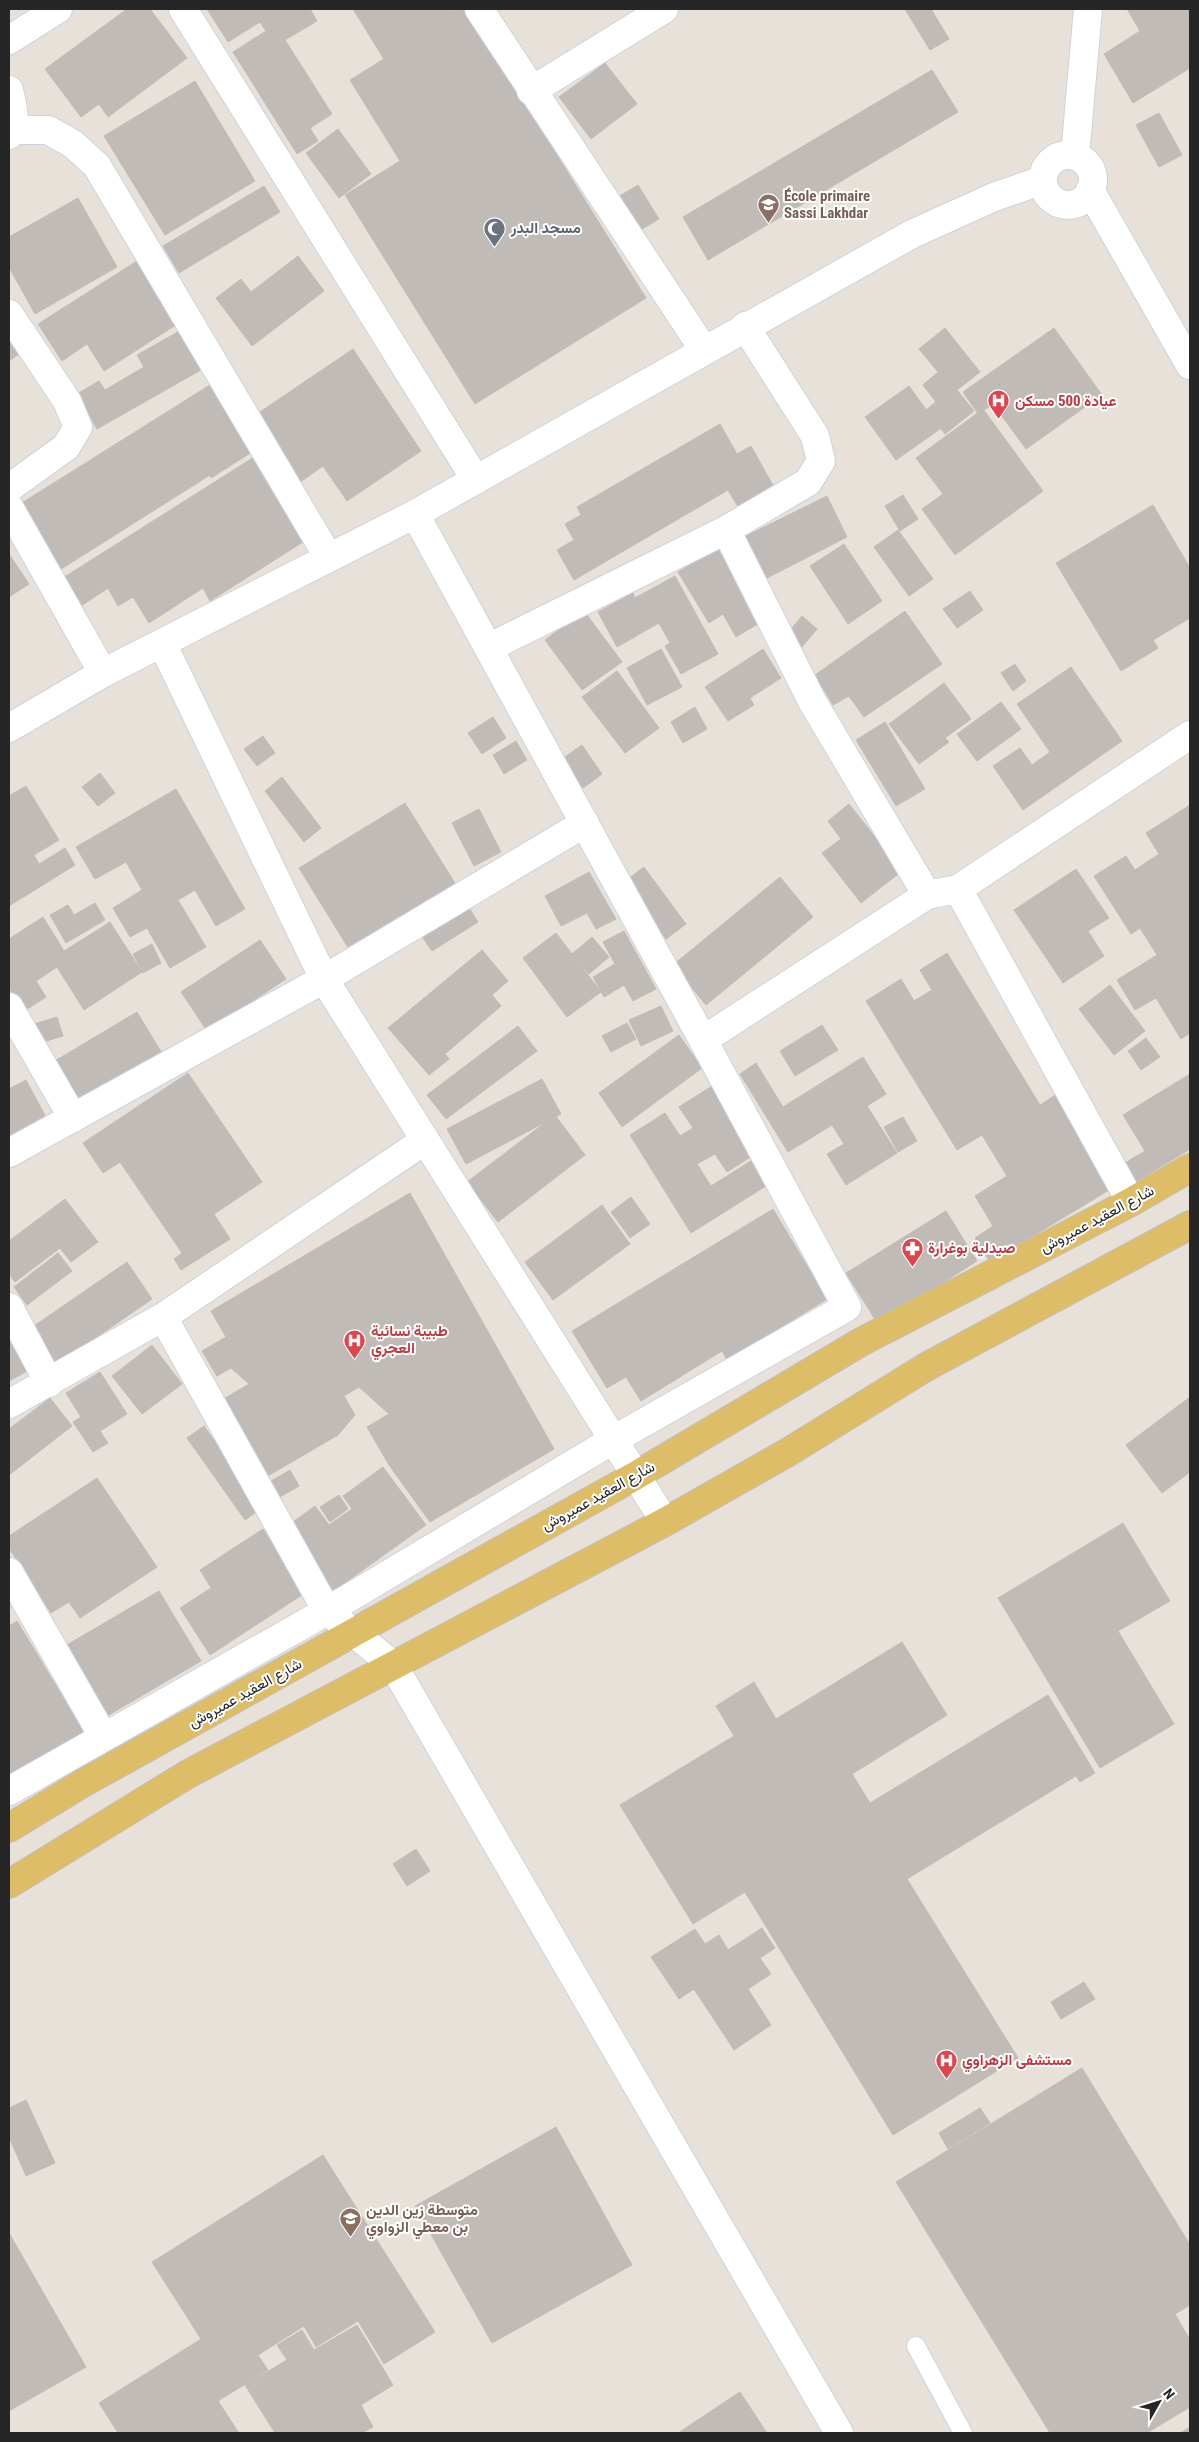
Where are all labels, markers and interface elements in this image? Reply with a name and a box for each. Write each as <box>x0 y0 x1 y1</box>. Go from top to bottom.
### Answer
place label: École primaire Sassi Lakhdar <box>784 187 870 222</box>
school or university icon: École primaire Sassi Lakhdar <box>756 193 780 224</box>
mosque icon: مسجد البدر <box>483 216 507 247</box>
place label: مسجد البدر <box>510 219 581 237</box>
hospital icon: عيادة 500 مسكن <box>987 389 1011 420</box>
place label: عيادة 500 مسكن <box>1015 392 1116 410</box>
street label: شارع العقيد عميروش <box>1037 1181 1158 1258</box>
pharmacy icon: صيدلية بوغرارة <box>900 1236 924 1267</box>
place label: صيدلية بوغرارة <box>928 1239 1016 1257</box>
place label: طبيبة نسائية العجري <box>371 1322 448 1361</box>
hospital icon: طبيبة نسائية العجري <box>343 1328 367 1359</box>
street label: شارع العقيد عميروش <box>538 1457 659 1536</box>
street label: شارع العقيد عميروش <box>185 1654 306 1733</box>
hospital icon: مستشفى الزهراوي <box>934 2048 958 2079</box>
place label: مستشفى الزهراوي <box>962 2051 1072 2073</box>
place label: متوسطة زين الدين بن معطي الزواوي <box>366 2201 478 2240</box>
school or university icon: متوسطة زين الدين بن معطي الزواوي <box>338 2207 362 2238</box>
north arrow <box>1134 2377 1184 2427</box>
text: N <box>1160 2385 1178 2402</box>

